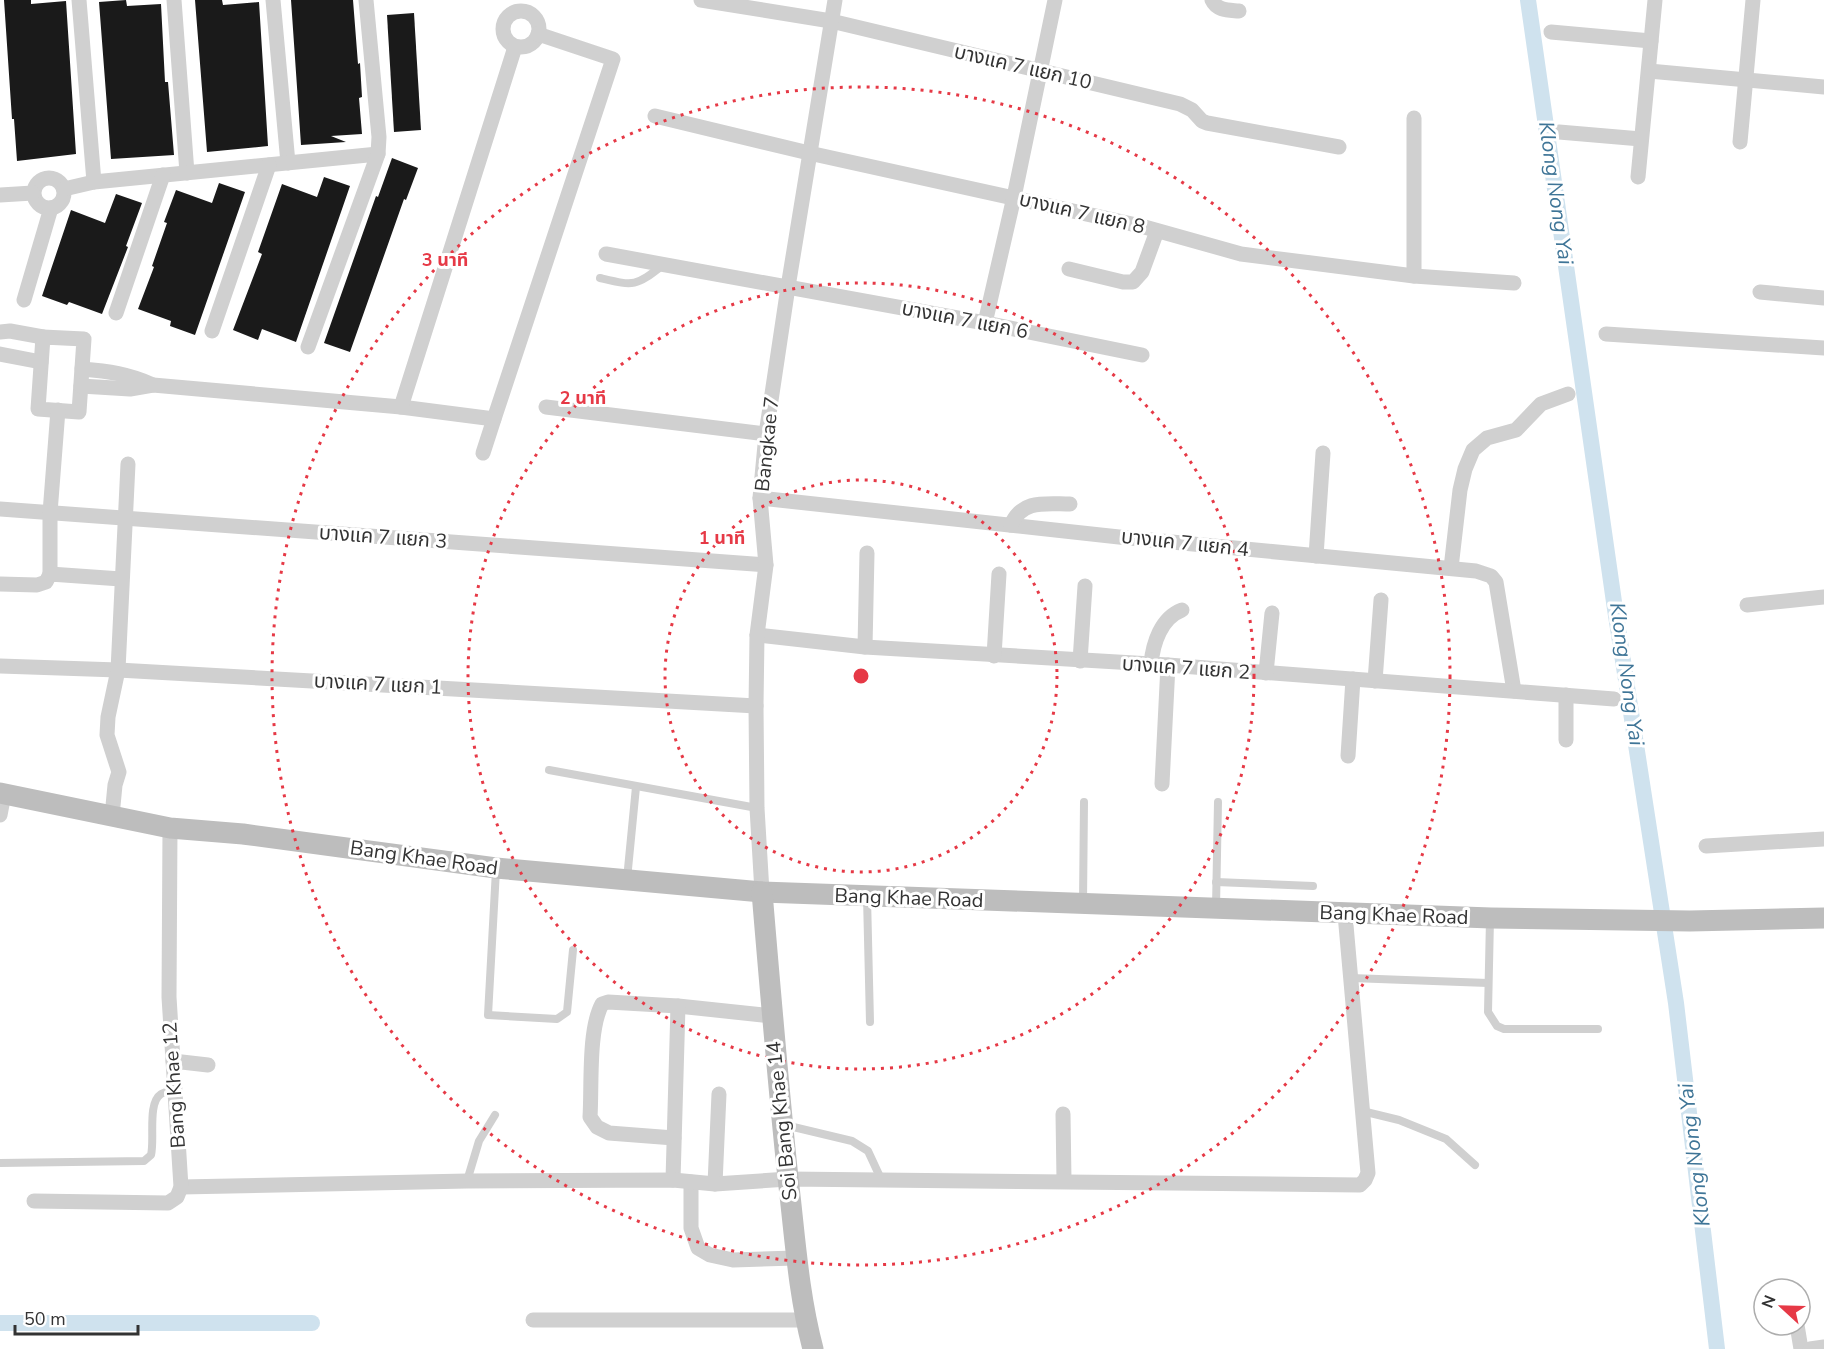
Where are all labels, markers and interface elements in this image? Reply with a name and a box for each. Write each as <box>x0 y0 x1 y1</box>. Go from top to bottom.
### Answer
street label: บางแค 7 แยก 10 <box>952 38 1094 96</box>
water label: Klong Nong Yai <box>1532 120 1580 267</box>
street label: บางแค 7 แยก 8 <box>1016 185 1148 241</box>
text: 3 นาที <box>422 248 468 272</box>
street label: บางแค 7 แยก 6 <box>899 294 1031 346</box>
text: 2 นาที <box>560 386 606 410</box>
street label: Bangkae 7 <box>749 395 785 493</box>
street label: บางแค 7 แยก 3 <box>318 519 448 555</box>
street label: บางแค 7 แยก 4 <box>1120 523 1250 563</box>
text: 1 นาที <box>699 526 745 550</box>
water label: Klong Nong Yai <box>1603 601 1651 748</box>
street label: บางแค 7 แยก 2 <box>1121 650 1251 686</box>
centre of rings <box>851 666 871 686</box>
street label: บางแค 7 แยก 1 <box>313 667 443 701</box>
street label: Bang Khae Road <box>348 834 500 882</box>
street label: Bang Khae Road <box>834 882 984 914</box>
street label: Bang Khae Road <box>1319 899 1469 931</box>
street label: Bang Khae 12 <box>156 1021 192 1149</box>
street label: Soi Bang Khae 14 <box>760 1040 804 1202</box>
water label: Klong Nong Yai <box>1671 1081 1717 1228</box>
north arrow <box>1752 1277 1812 1337</box>
text: N <box>1757 1292 1781 1311</box>
scale bar <box>15 1298 138 1336</box>
text: 50 m <box>24 1307 66 1331</box>

